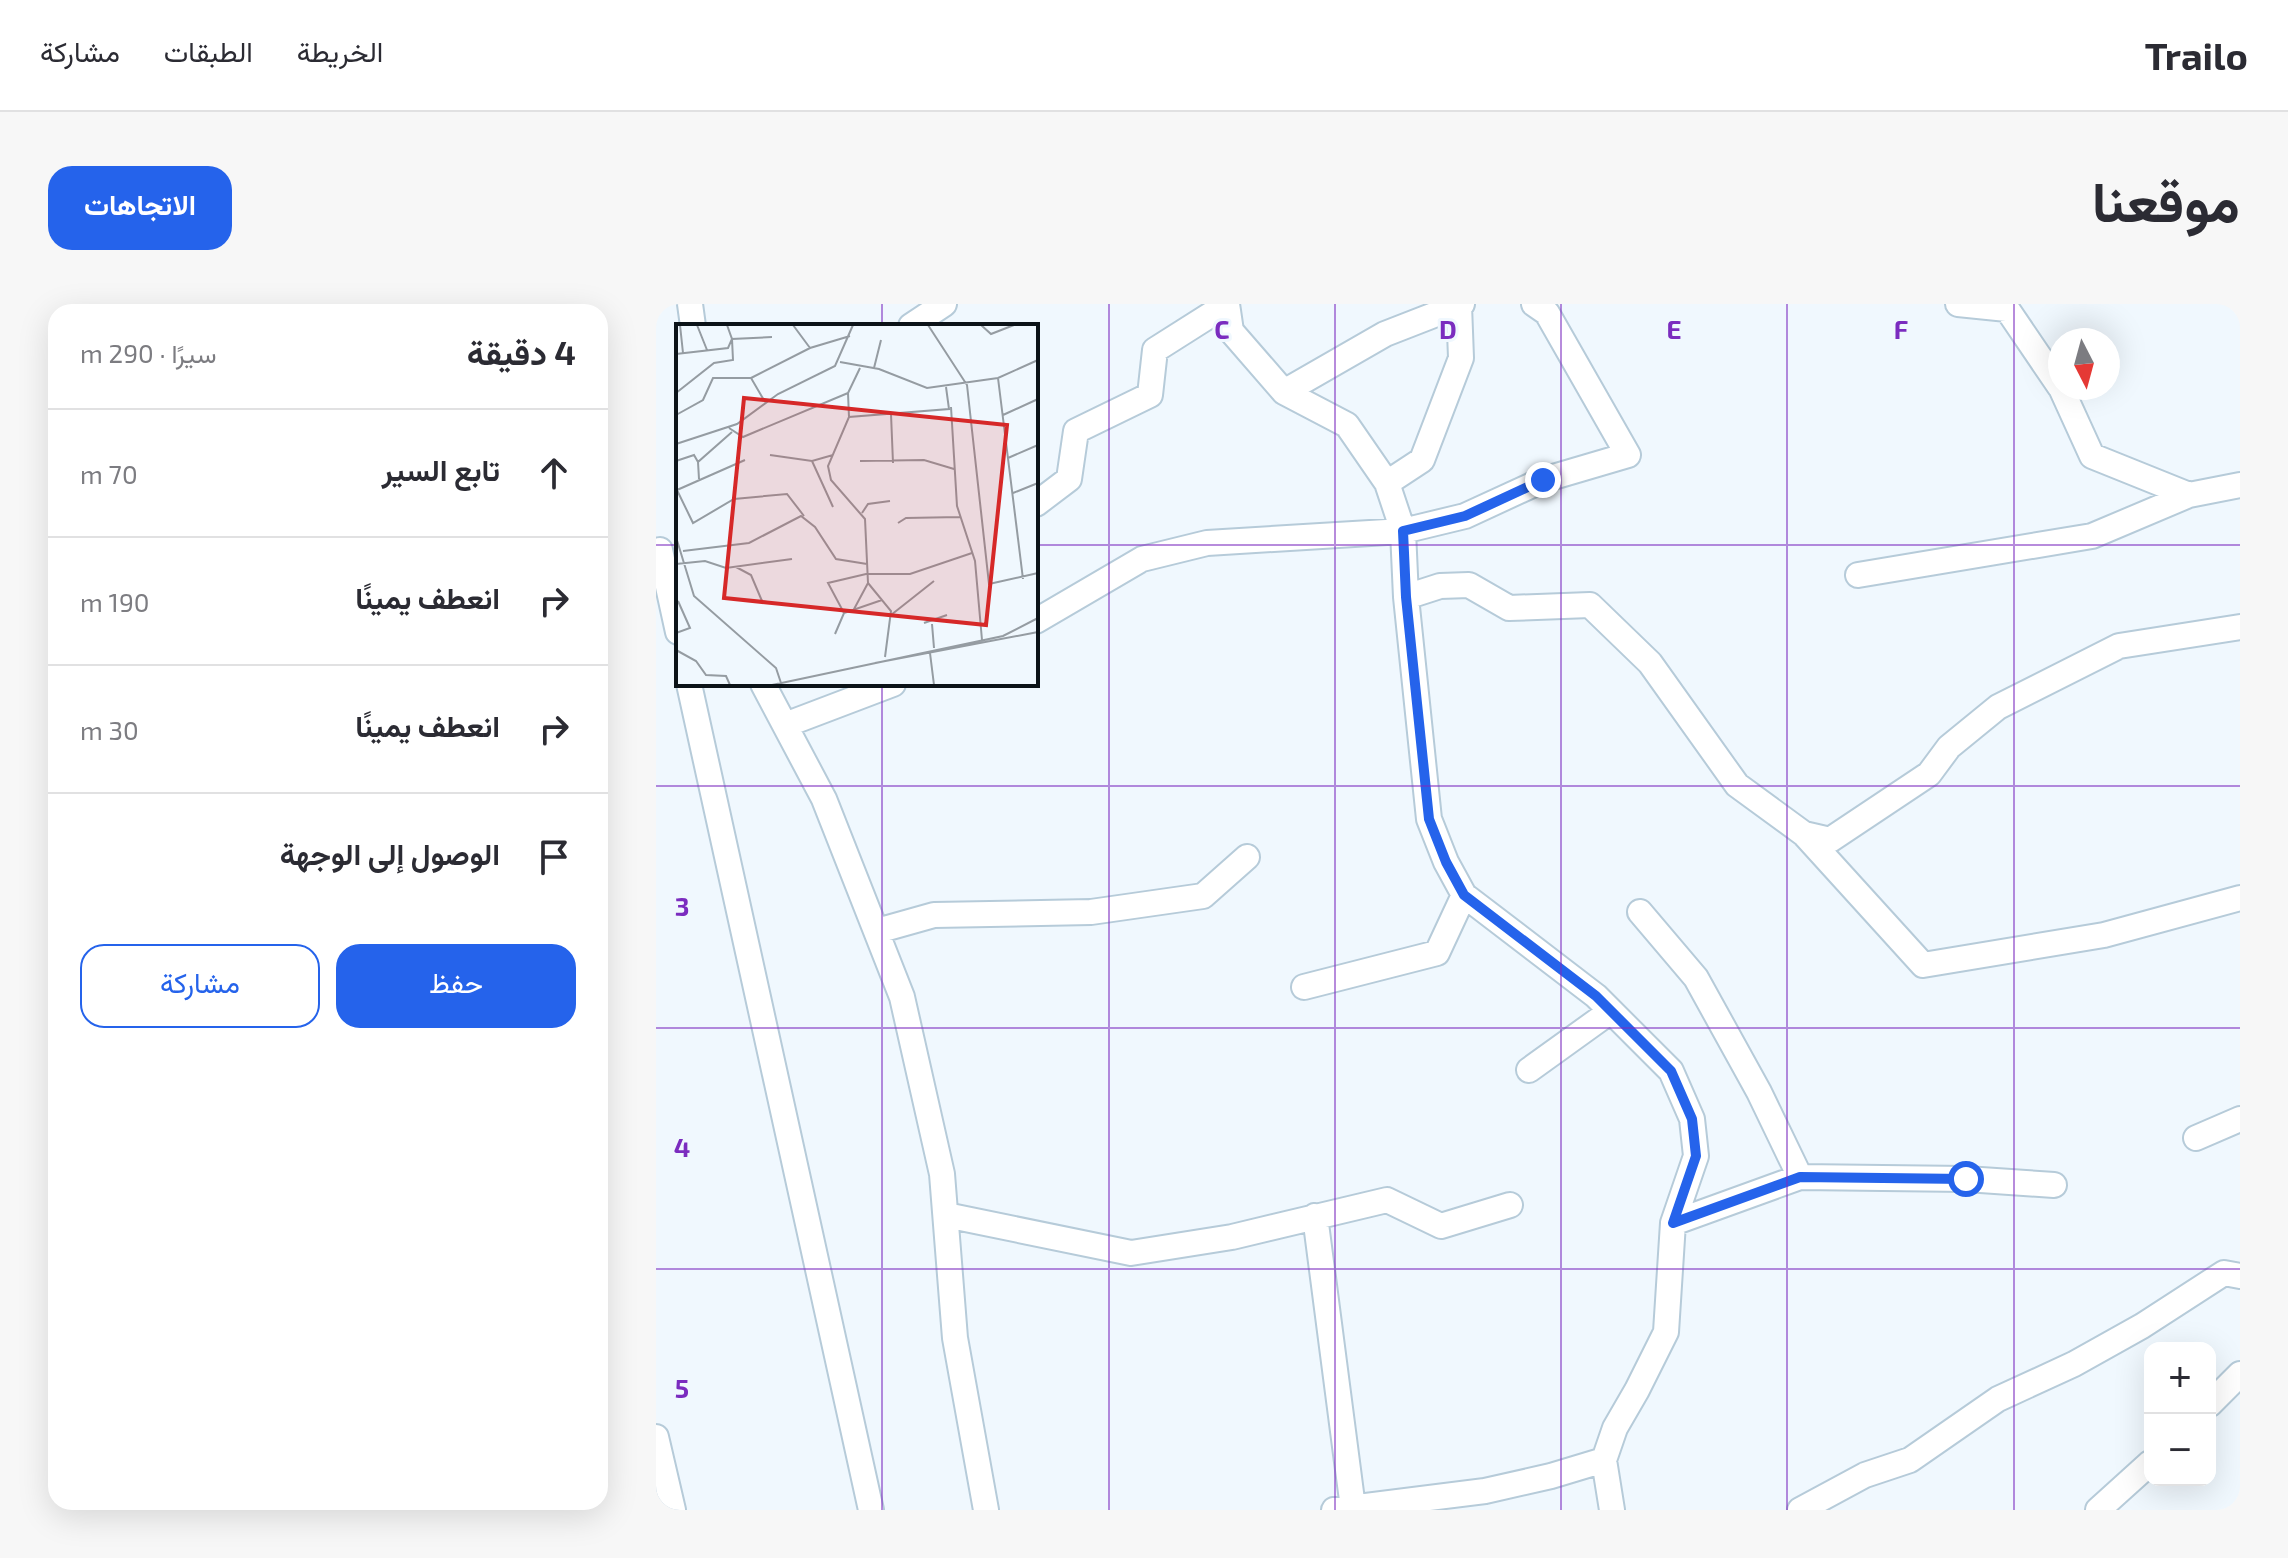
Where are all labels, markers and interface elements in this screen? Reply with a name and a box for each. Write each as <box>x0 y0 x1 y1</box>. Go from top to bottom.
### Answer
text: Trailo <box>2145 32 2248 78</box>
text: مشاركة <box>40 34 120 68</box>
text: الطبقات <box>164 34 253 68</box>
text: الخريطة <box>297 34 383 68</box>
button: الاتجاهات <box>48 166 232 250</box>
text: موقعنا <box>2092 166 2240 233</box>
text: C <box>1214 313 1230 344</box>
text: D <box>1439 313 1457 344</box>
text: E <box>1666 313 1682 344</box>
text: F <box>1894 313 1908 344</box>
inset map <box>676 324 1038 686</box>
north arrow <box>2048 328 2120 400</box>
text: 4 دقيقة <box>467 331 576 372</box>
text: سيرًا · 290 m <box>80 337 217 368</box>
text: تابع السير <box>382 451 500 487</box>
icon: ahead <box>532 451 576 495</box>
text: 70 m <box>80 458 138 489</box>
route end <box>1525 462 1561 498</box>
text: انعطف يمينًا <box>355 579 500 615</box>
icon: right <box>532 579 576 623</box>
text: 190 m <box>80 586 150 617</box>
text: انعطف يمينًا <box>355 707 500 743</box>
icon: right <box>532 707 576 751</box>
text: 30 m <box>80 714 139 745</box>
text: الوصول إلى الوجهة <box>280 835 500 871</box>
icon: arrive <box>532 835 576 879</box>
text: 3 <box>675 890 689 921</box>
button: مشاركة <box>80 944 320 1028</box>
button: حفظ <box>336 944 576 1028</box>
text: 4 <box>674 1131 690 1162</box>
route start <box>1948 1161 1984 1197</box>
map controls <box>2144 1342 2216 1486</box>
button: + <box>2144 1342 2216 1414</box>
text: 5 <box>675 1372 689 1403</box>
button: − <box>2144 1414 2216 1486</box>

